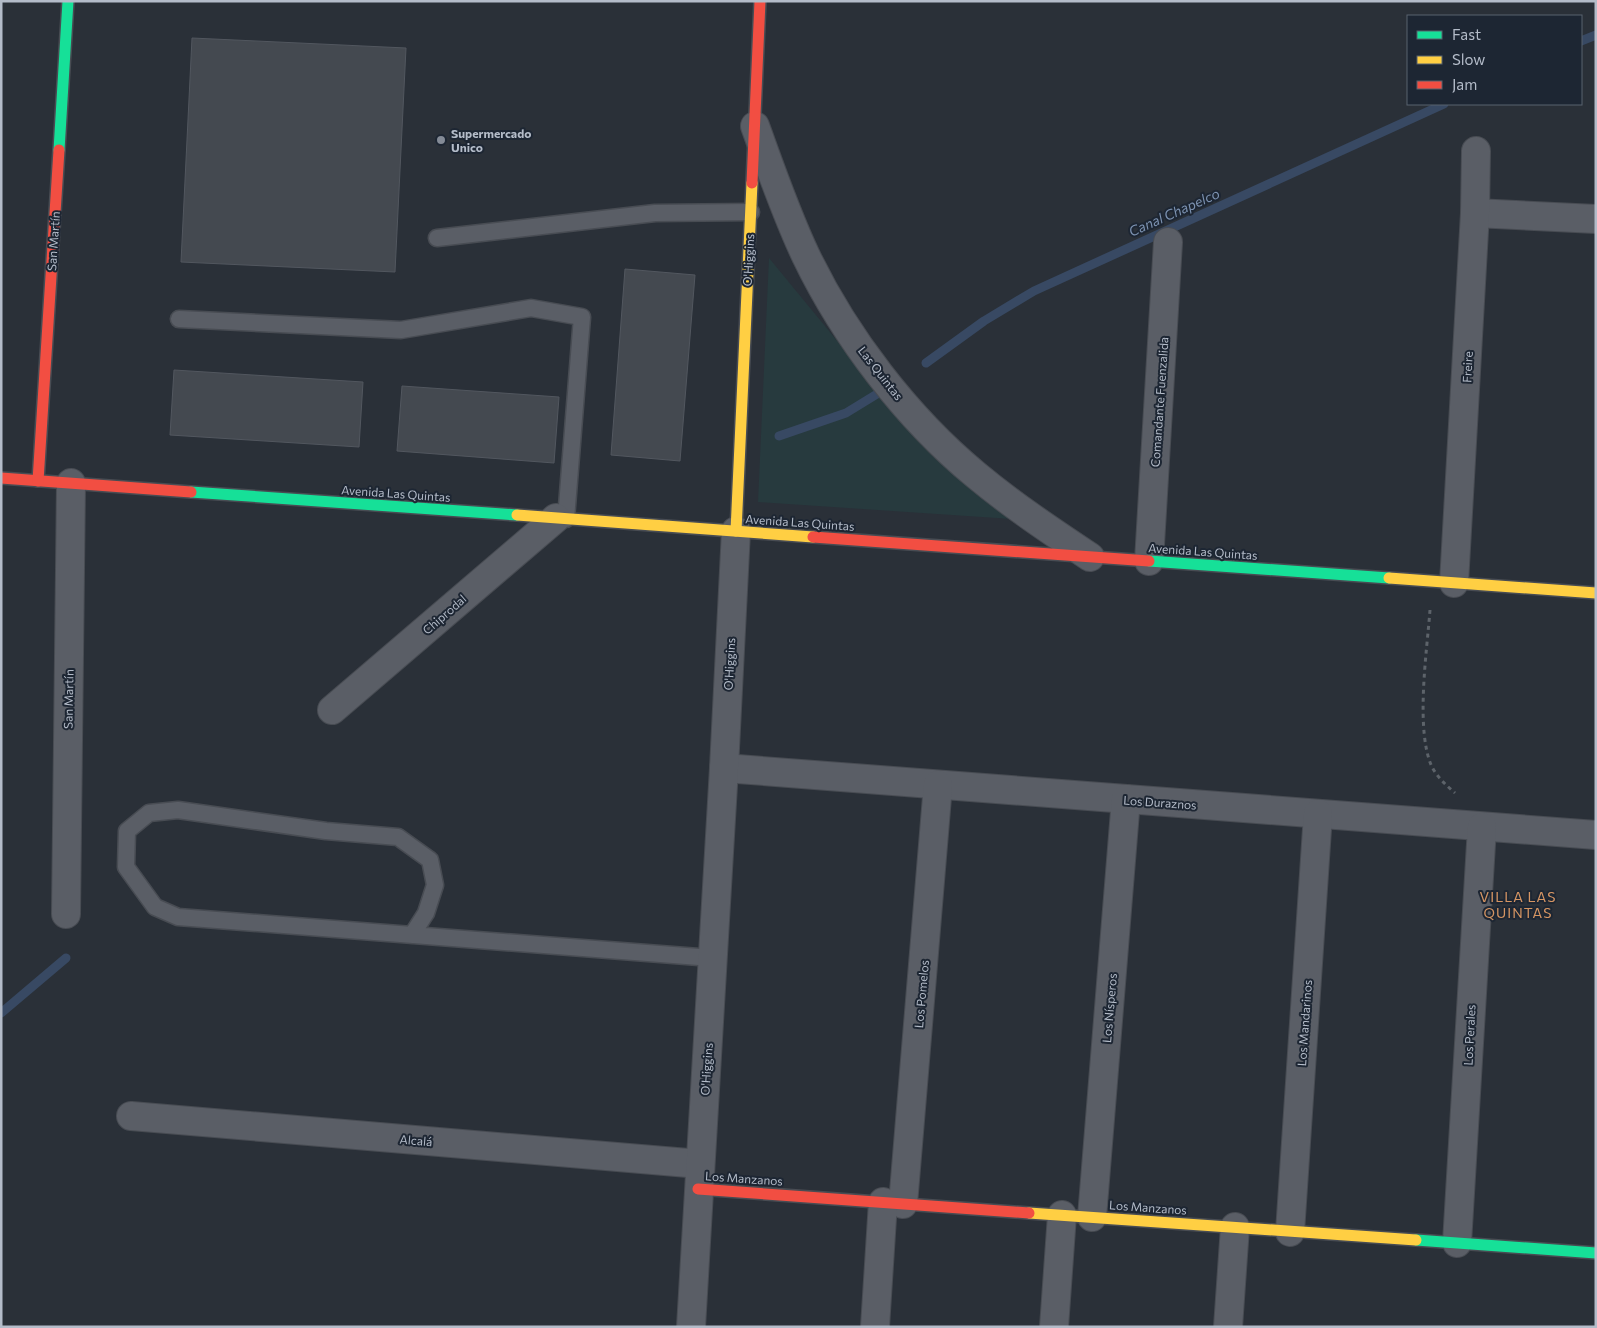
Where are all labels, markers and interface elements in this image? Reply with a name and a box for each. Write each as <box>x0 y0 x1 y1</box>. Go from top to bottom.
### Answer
legend <box>1407 15 1582 105</box>
text: Fast <box>1452 25 1481 43</box>
text: Slow <box>1452 50 1485 68</box>
text: Jam <box>1452 75 1477 93</box>
place label: Supermercado Unico <box>451 126 531 154</box>
marker: Supermercado Unico <box>435 134 447 146</box>
water label: Canal Chapelco <box>1126 184 1222 240</box>
street label: San Martín <box>44 211 62 271</box>
street label: O'Higgins <box>740 233 756 287</box>
street label: Comandante Fuenzalida <box>1147 336 1171 468</box>
street label: Las Quintas <box>856 343 906 403</box>
street label: Freire <box>1459 351 1475 383</box>
street label: Avenida Las Quintas <box>341 482 451 504</box>
street label: Avenida Las Quintas <box>745 511 855 533</box>
street label: Avenida Las Quintas <box>1148 540 1258 562</box>
street label: Chiprodal <box>419 591 469 637</box>
street label: O'Higgins <box>721 637 737 691</box>
street label: San Martín <box>60 669 76 729</box>
street label: Los Duraznos <box>1123 792 1197 812</box>
district label: VILLA LAS QUINTAS <box>1480 888 1556 921</box>
street label: Los Pomelos <box>911 959 931 1029</box>
street label: Los Nísperos <box>1099 973 1119 1043</box>
street label: Los Mandarinos <box>1294 979 1314 1067</box>
street label: Los Perales <box>1460 1004 1478 1066</box>
street label: O'Higgins <box>697 1042 715 1096</box>
street label: Alcalá <box>399 1132 433 1148</box>
street label: Los Manzanos <box>705 1168 783 1188</box>
street label: Los Manzanos <box>1109 1197 1187 1217</box>

